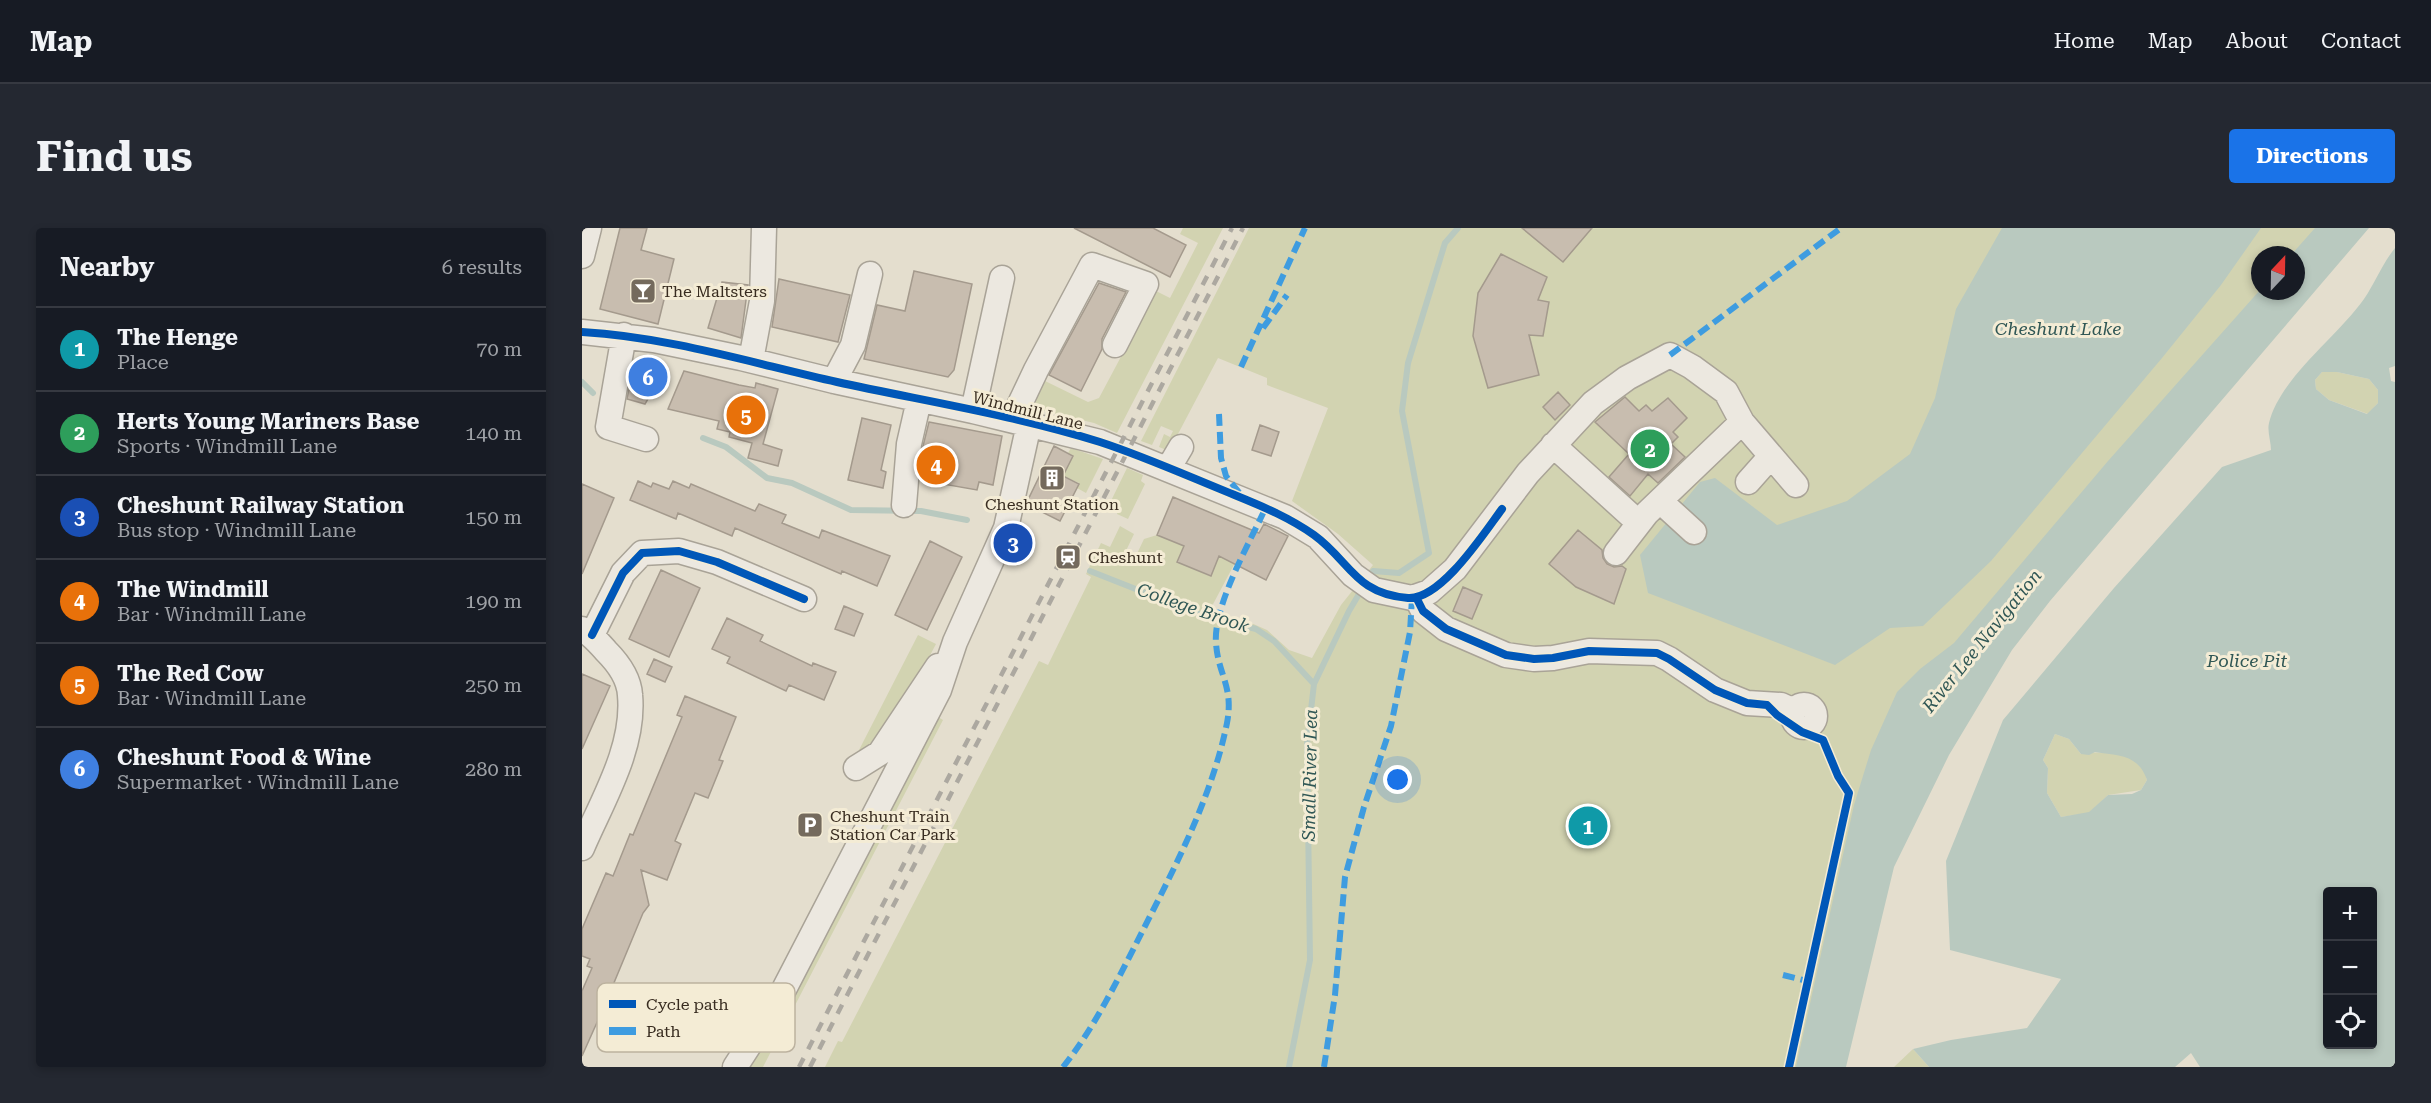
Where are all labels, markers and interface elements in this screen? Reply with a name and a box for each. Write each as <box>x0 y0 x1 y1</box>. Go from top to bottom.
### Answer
text: Map <box>30 25 92 58</box>
text: Home <box>2054 29 2115 53</box>
text: Map <box>2148 29 2193 53</box>
text: About <box>2226 29 2288 53</box>
text: Contact <box>2321 29 2401 53</box>
button: Directions <box>2229 129 2395 183</box>
text: Find us <box>36 132 193 181</box>
north arrow <box>2251 246 2305 300</box>
text: Nearby <box>60 252 154 282</box>
text: 6 results <box>442 255 522 279</box>
bar icon: The Maltsters <box>628 276 658 306</box>
place label: The Maltsters <box>662 282 767 301</box>
water label: Cheshunt Lake <box>1995 318 2121 339</box>
text: The Henge <box>117 325 238 350</box>
text: 1 <box>74 337 85 361</box>
text: 70 m <box>476 337 522 361</box>
text: Place <box>117 350 169 374</box>
pin: 6 <box>628 354 668 400</box>
street label: Windmill Lane <box>971 388 1085 433</box>
pin: 5 <box>726 392 766 438</box>
text: Herts Young Mariners Base <box>117 409 420 434</box>
text: 2 <box>74 421 85 445</box>
text: 140 m <box>465 421 522 445</box>
pin: 2 <box>1630 426 1670 472</box>
text: Sports · Windmill Lane <box>117 434 337 458</box>
pin: 4 <box>916 442 956 488</box>
building icon: Cheshunt Station <box>1037 463 1067 493</box>
text: Cheshunt Railway Station <box>117 493 404 518</box>
place label: Cheshunt Station <box>985 495 1119 514</box>
text: 3 <box>74 505 85 529</box>
text: 150 m <box>465 505 522 529</box>
text: Bus stop · Windmill Lane <box>117 518 356 542</box>
pin: 3 <box>994 520 1032 566</box>
station icon: Cheshunt <box>1053 542 1083 572</box>
place label: Cheshunt <box>1088 548 1163 567</box>
water label: River Lee Navigation <box>1917 565 2046 717</box>
text: The Windmill <box>117 577 269 602</box>
water label: College Brook <box>1134 579 1252 637</box>
text: 4 <box>74 589 85 613</box>
text: 190 m <box>465 589 522 613</box>
text: Bar · Windmill Lane <box>117 602 306 626</box>
water label: Police Pit <box>2206 650 2287 671</box>
text: The Red Cow <box>117 661 264 686</box>
text: 5 <box>74 673 85 697</box>
text: 250 m <box>465 673 522 697</box>
text: Bar · Windmill Lane <box>117 686 306 710</box>
water label: Small River Lea <box>1298 709 1321 842</box>
text: Cheshunt Food & Wine <box>117 745 371 770</box>
text: 6 <box>74 757 85 781</box>
text: 280 m <box>465 757 522 781</box>
your location <box>1383 765 1412 794</box>
text: Supermarket · Windmill Lane <box>117 770 399 794</box>
pin: 1 <box>1568 804 1608 848</box>
place label: Cheshunt Train Station Car Park <box>830 807 956 844</box>
parking icon: Cheshunt Train Station Car Park <box>795 810 825 840</box>
map controls <box>2323 887 2377 1049</box>
button: + <box>2323 887 2377 941</box>
button: − <box>2323 941 2377 995</box>
legend <box>597 983 795 1052</box>
text: Cycle path <box>646 995 729 1014</box>
button: locate <box>2323 995 2377 1049</box>
text: Path <box>646 1022 681 1041</box>

